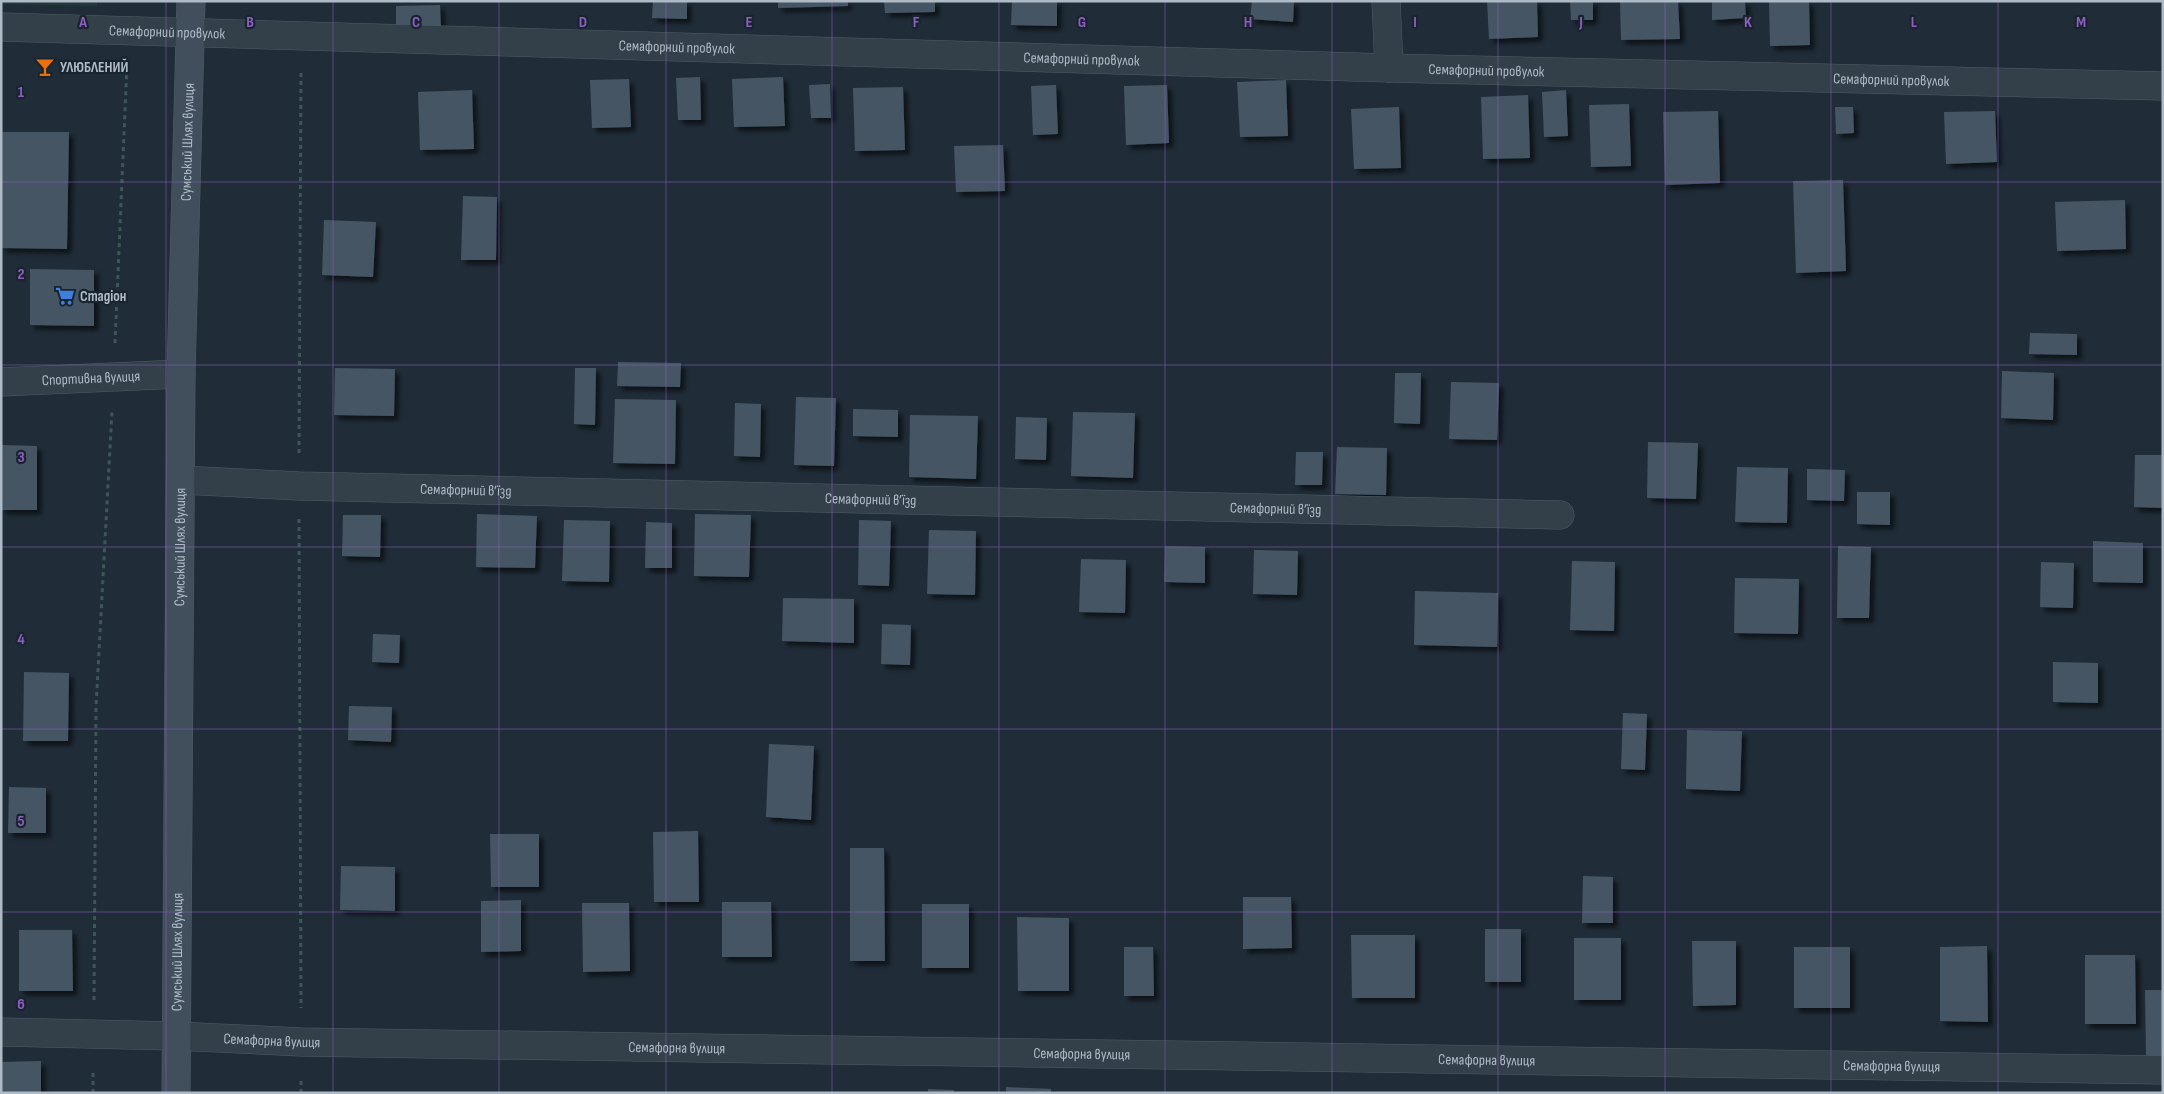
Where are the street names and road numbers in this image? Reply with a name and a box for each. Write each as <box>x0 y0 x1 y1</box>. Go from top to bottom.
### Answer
street label: Семафорний провулок <box>109 21 226 44</box>
street label: Семафорний провулок <box>618 36 735 59</box>
street label: Семафорний провулок <box>1023 48 1140 71</box>
street label: Семафорний провулок <box>1428 60 1545 82</box>
street label: Семафорний провулок <box>1833 69 1950 91</box>
street label: Сумський Шлях вулиця <box>177 83 199 201</box>
street label: Спортивна вулиця <box>41 367 141 390</box>
street label: Семафорний в’їзд <box>420 480 512 501</box>
street label: Сумський Шлях вулиця <box>170 488 190 606</box>
street label: Семафорний в’їзд <box>825 489 917 510</box>
street label: Семафорний в’їзд <box>1230 498 1322 520</box>
street label: Сумський Шлях вулиця <box>168 893 187 1011</box>
street label: Семафорна вулиця <box>223 1029 321 1052</box>
street label: Семафорна вулиця <box>628 1038 726 1058</box>
street label: Семафорна вулиця <box>1033 1044 1130 1064</box>
street label: Семафорна вулиця <box>1438 1050 1535 1071</box>
street label: Семафорна вулиця <box>1843 1056 1940 1077</box>

